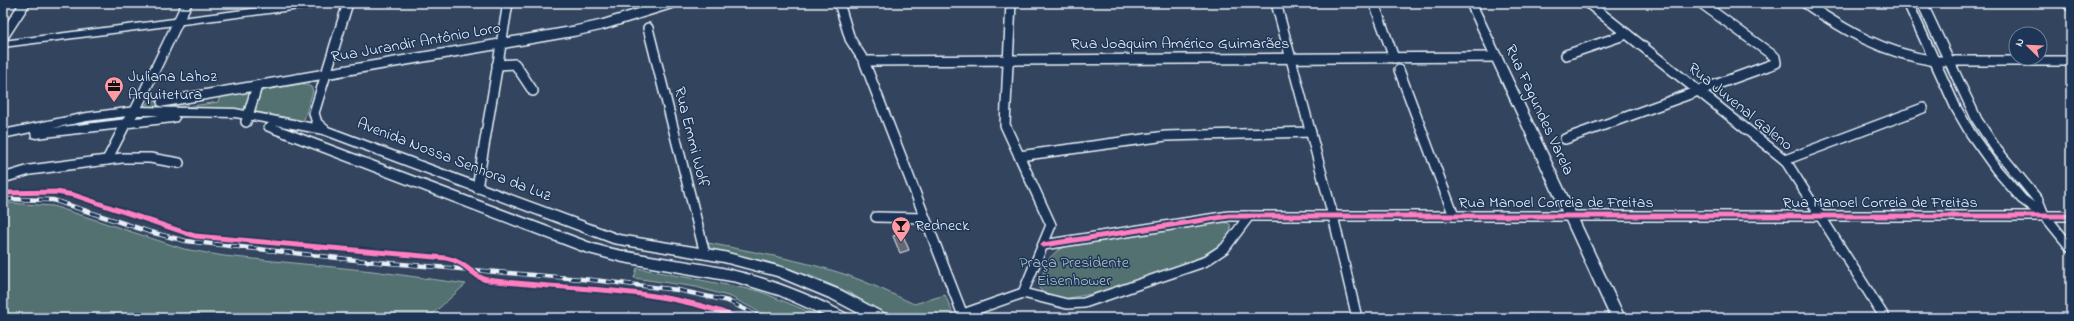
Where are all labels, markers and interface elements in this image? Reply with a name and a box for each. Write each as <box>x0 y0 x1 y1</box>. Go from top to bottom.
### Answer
street label: Rua Jurandir Antônio Loro <box>329 16 503 70</box>
north arrow <box>2008 26 2048 66</box>
street label: Rua Joaquim Américo Guimarães <box>1071 32 1289 56</box>
text: N <box>2011 36 2029 49</box>
street label: Rua Fagundes Varela <box>1498 41 1580 179</box>
street label: Rua Juvenal Galeno <box>1682 57 1798 157</box>
place label: Juliana Lahoz Arquitetura <box>128 65 217 107</box>
office icon: Juliana Lahoz Arquitetura <box>103 75 125 103</box>
street label: Rua Emmi Wolf <box>667 84 715 190</box>
street label: Avenida Nossa Senhora da Luz <box>353 112 555 208</box>
street label: Rua Manoel Correia de Freitas <box>1458 191 1654 215</box>
street label: Rua Manoel Correia de Freitas <box>1782 191 1978 215</box>
place label: Redneck <box>915 214 970 238</box>
bar icon: Redneck <box>890 215 912 243</box>
park label: Praça Presidente Eisenhower <box>1019 251 1130 293</box>

